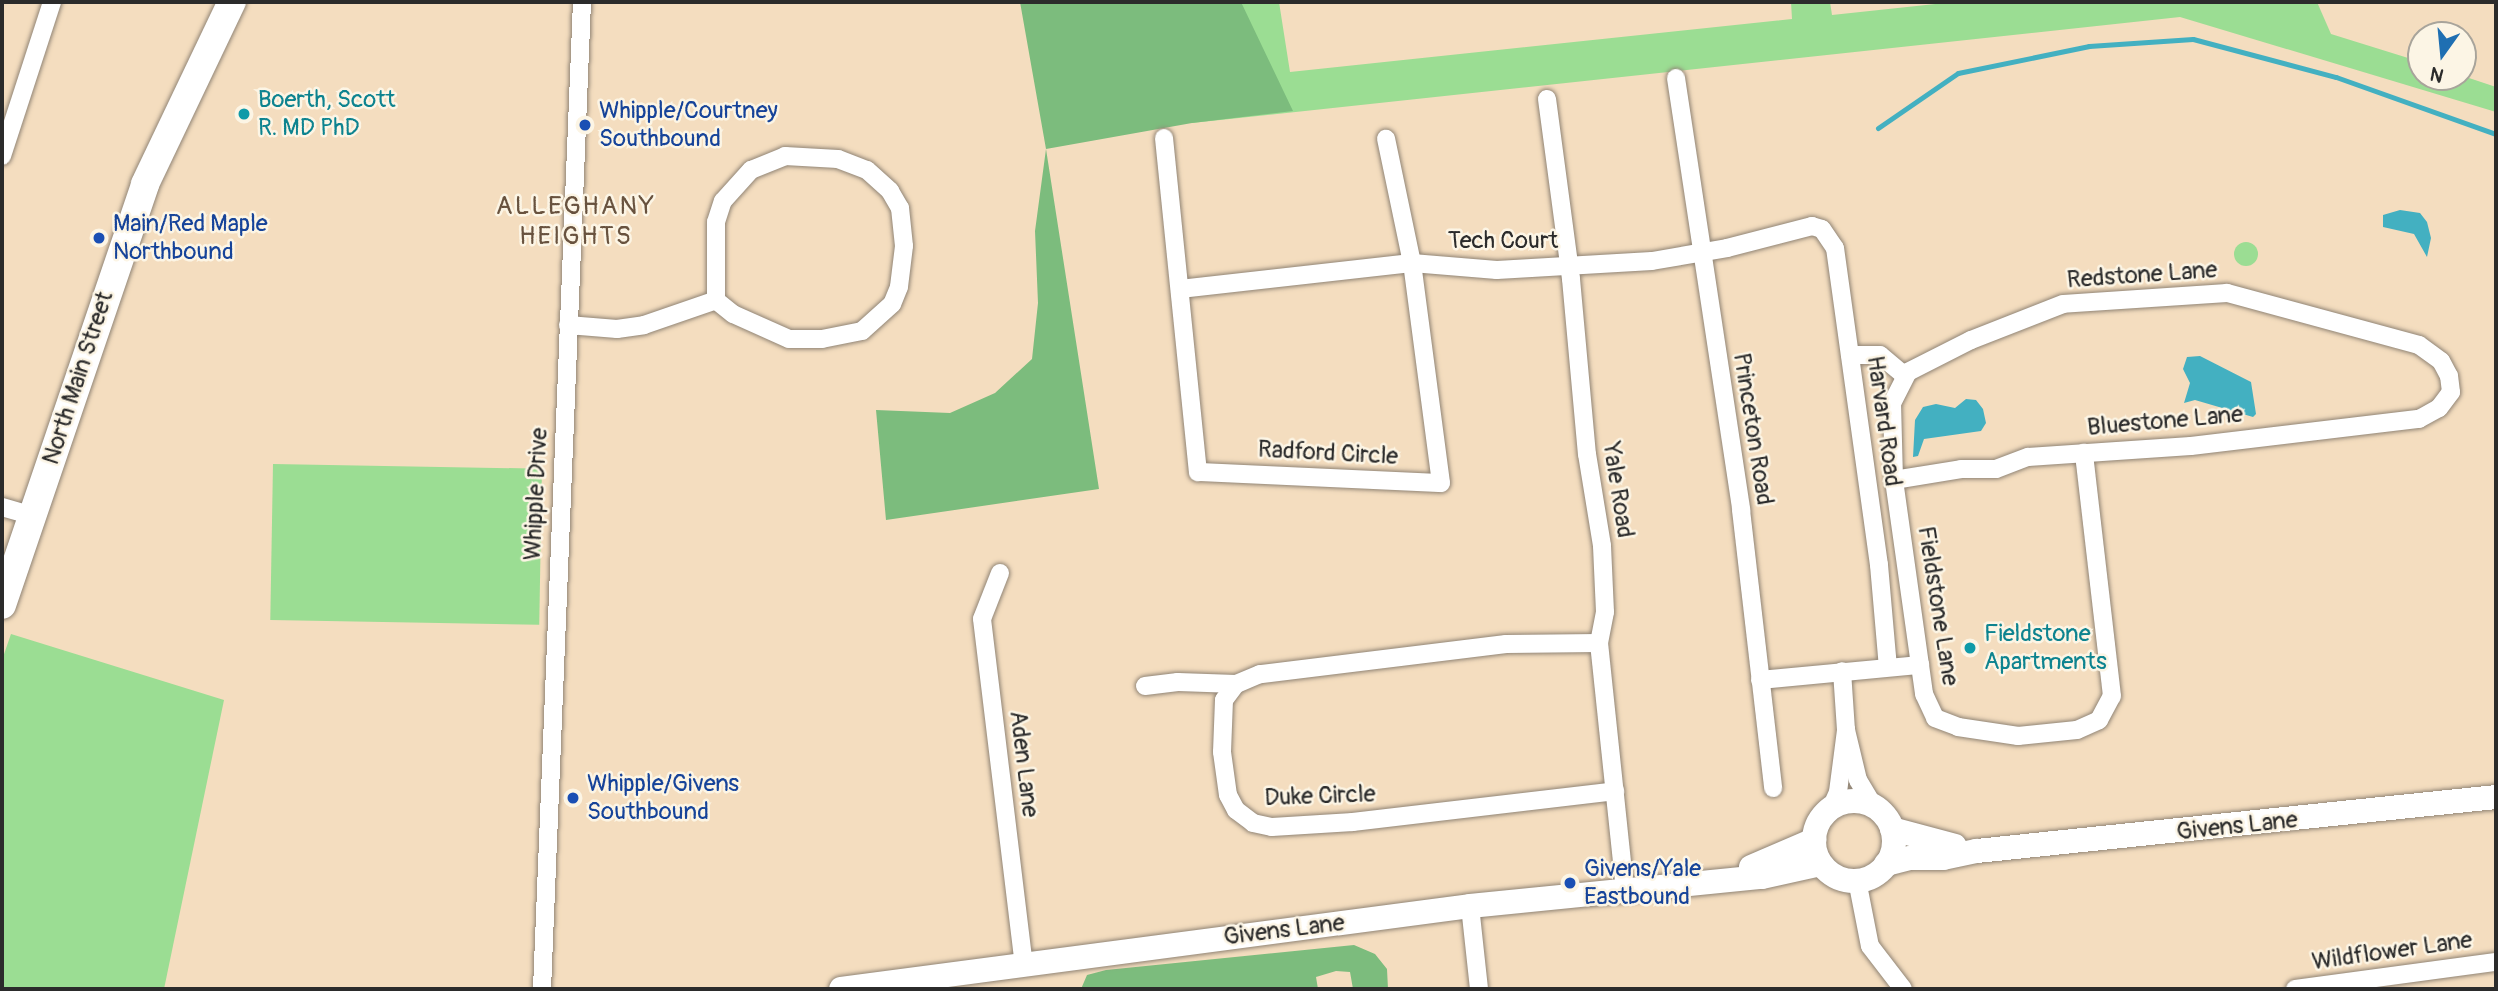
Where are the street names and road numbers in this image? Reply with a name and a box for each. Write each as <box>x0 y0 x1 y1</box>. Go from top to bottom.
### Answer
street label: Tech Court <box>1448 227 1558 255</box>
street label: Redstone Lane <box>2066 255 2218 295</box>
street label: North Main Street <box>36 288 120 468</box>
street label: Princeton Road <box>1727 351 1779 507</box>
street label: Harvard Road <box>1861 354 1907 488</box>
street label: Bluestone Lane <box>2086 400 2244 442</box>
street label: Whipple Drive <box>518 427 554 561</box>
street label: Radford Circle <box>1257 435 1399 471</box>
street label: Yale Road <box>1596 440 1640 540</box>
street label: Fieldstone Lane <box>1911 524 1965 688</box>
street label: Aden Lane <box>1003 709 1045 819</box>
street label: Duke Circle <box>1264 780 1376 812</box>
street label: Givens Lane <box>2175 805 2299 847</box>
street label: Givens Lane <box>1222 908 1346 952</box>
street label: Wildflower Lane <box>2310 925 2474 977</box>

